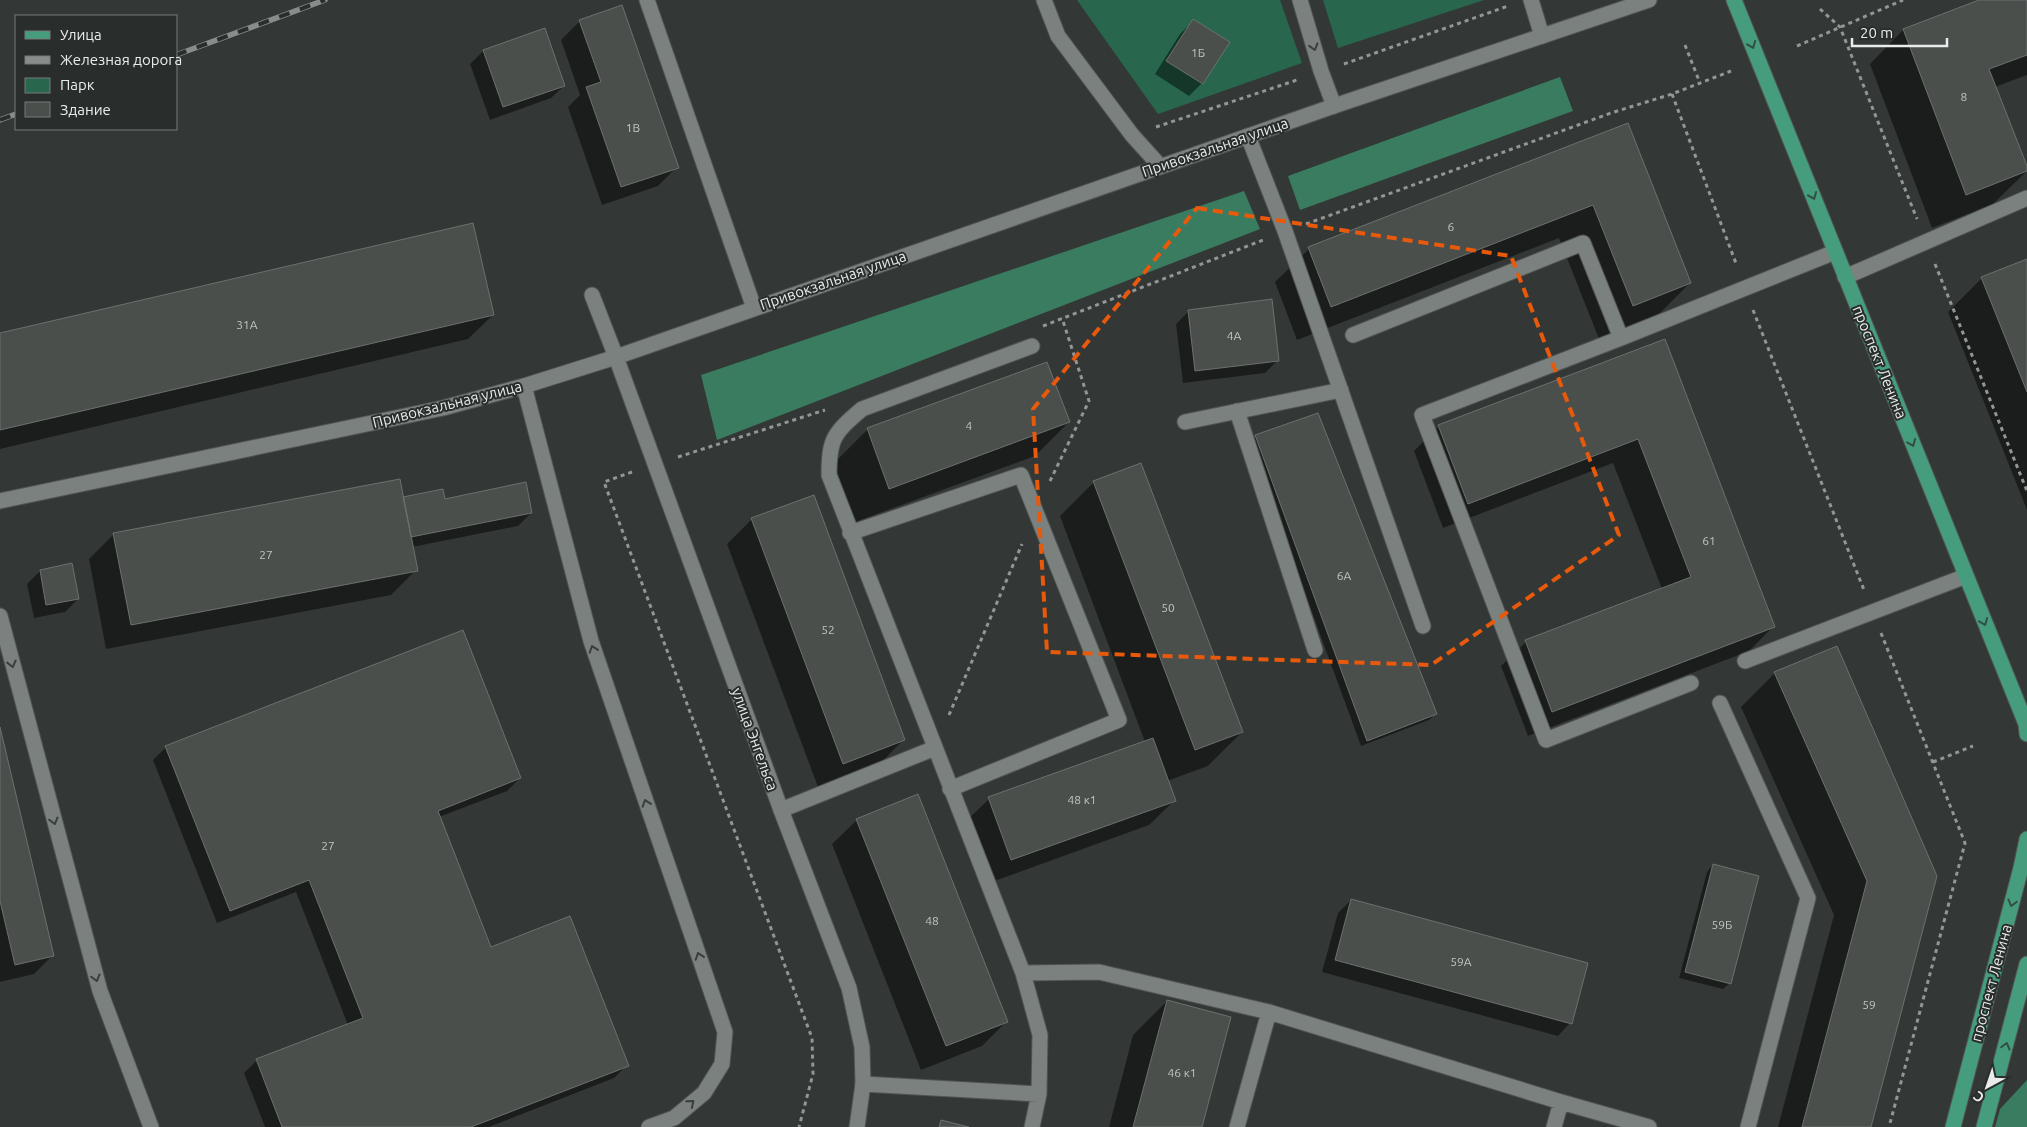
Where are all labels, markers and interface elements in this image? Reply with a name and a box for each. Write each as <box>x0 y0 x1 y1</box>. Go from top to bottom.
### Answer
legend <box>15 15 178 130</box>
scale bar <box>1852 15 1947 47</box>
text: 20 m <box>1860 24 1893 41</box>
text: Улица <box>60 26 102 43</box>
one-way arrow <box>1746 40 1757 49</box>
one-way arrow <box>1308 42 1318 50</box>
house number: 1Б <box>1191 46 1205 59</box>
text: Железная дорога <box>60 51 182 68</box>
text: Парк <box>60 76 95 93</box>
house number: 8 <box>1961 90 1968 103</box>
text: Здание <box>60 101 111 118</box>
street label: Привокзальная улица <box>1140 114 1290 180</box>
house number: 1В <box>626 121 640 134</box>
one-way arrow <box>1807 191 1817 200</box>
house number: 6 <box>1448 220 1455 233</box>
street label: Привокзальная улица <box>758 247 908 313</box>
street label: проспект Ленина <box>1850 303 1910 421</box>
house number: 31А <box>236 318 258 331</box>
house number: 4А <box>1227 329 1241 342</box>
street label: Привокзальная улица <box>371 377 523 431</box>
house number: 4 <box>966 419 973 432</box>
one-way arrow <box>1906 438 1917 447</box>
house number: 61 <box>1702 534 1716 547</box>
house number: 27 <box>259 548 273 561</box>
house number: 6А <box>1337 569 1351 582</box>
house number: 50 <box>1161 601 1175 614</box>
one-way arrow <box>1978 617 1989 626</box>
house number: 52 <box>821 623 835 636</box>
one-way arrow <box>589 645 599 654</box>
one-way arrow <box>6 659 17 668</box>
street label: улица Энгельса <box>729 685 781 793</box>
house number: 48 к1 <box>1067 793 1097 806</box>
one-way arrow <box>642 799 652 807</box>
one-way arrow <box>48 816 59 825</box>
house number: 27 <box>321 839 335 852</box>
one-way arrow <box>2007 899 2018 908</box>
house number: 48 <box>925 914 939 927</box>
house number: 59Б <box>1712 918 1732 931</box>
street label: проспект Ленина <box>1967 923 2015 1043</box>
one-way arrow <box>695 953 705 961</box>
house number: 59А <box>1450 955 1472 968</box>
one-way arrow <box>90 973 101 982</box>
house number: 59 <box>1862 998 1876 1011</box>
one-way arrow <box>2000 1042 2010 1051</box>
north arrow <box>1962 1062 2012 1112</box>
house number: 46 к1 <box>1167 1066 1197 1079</box>
text: С <box>1970 1088 1987 1106</box>
one-way arrow <box>686 1100 695 1109</box>

